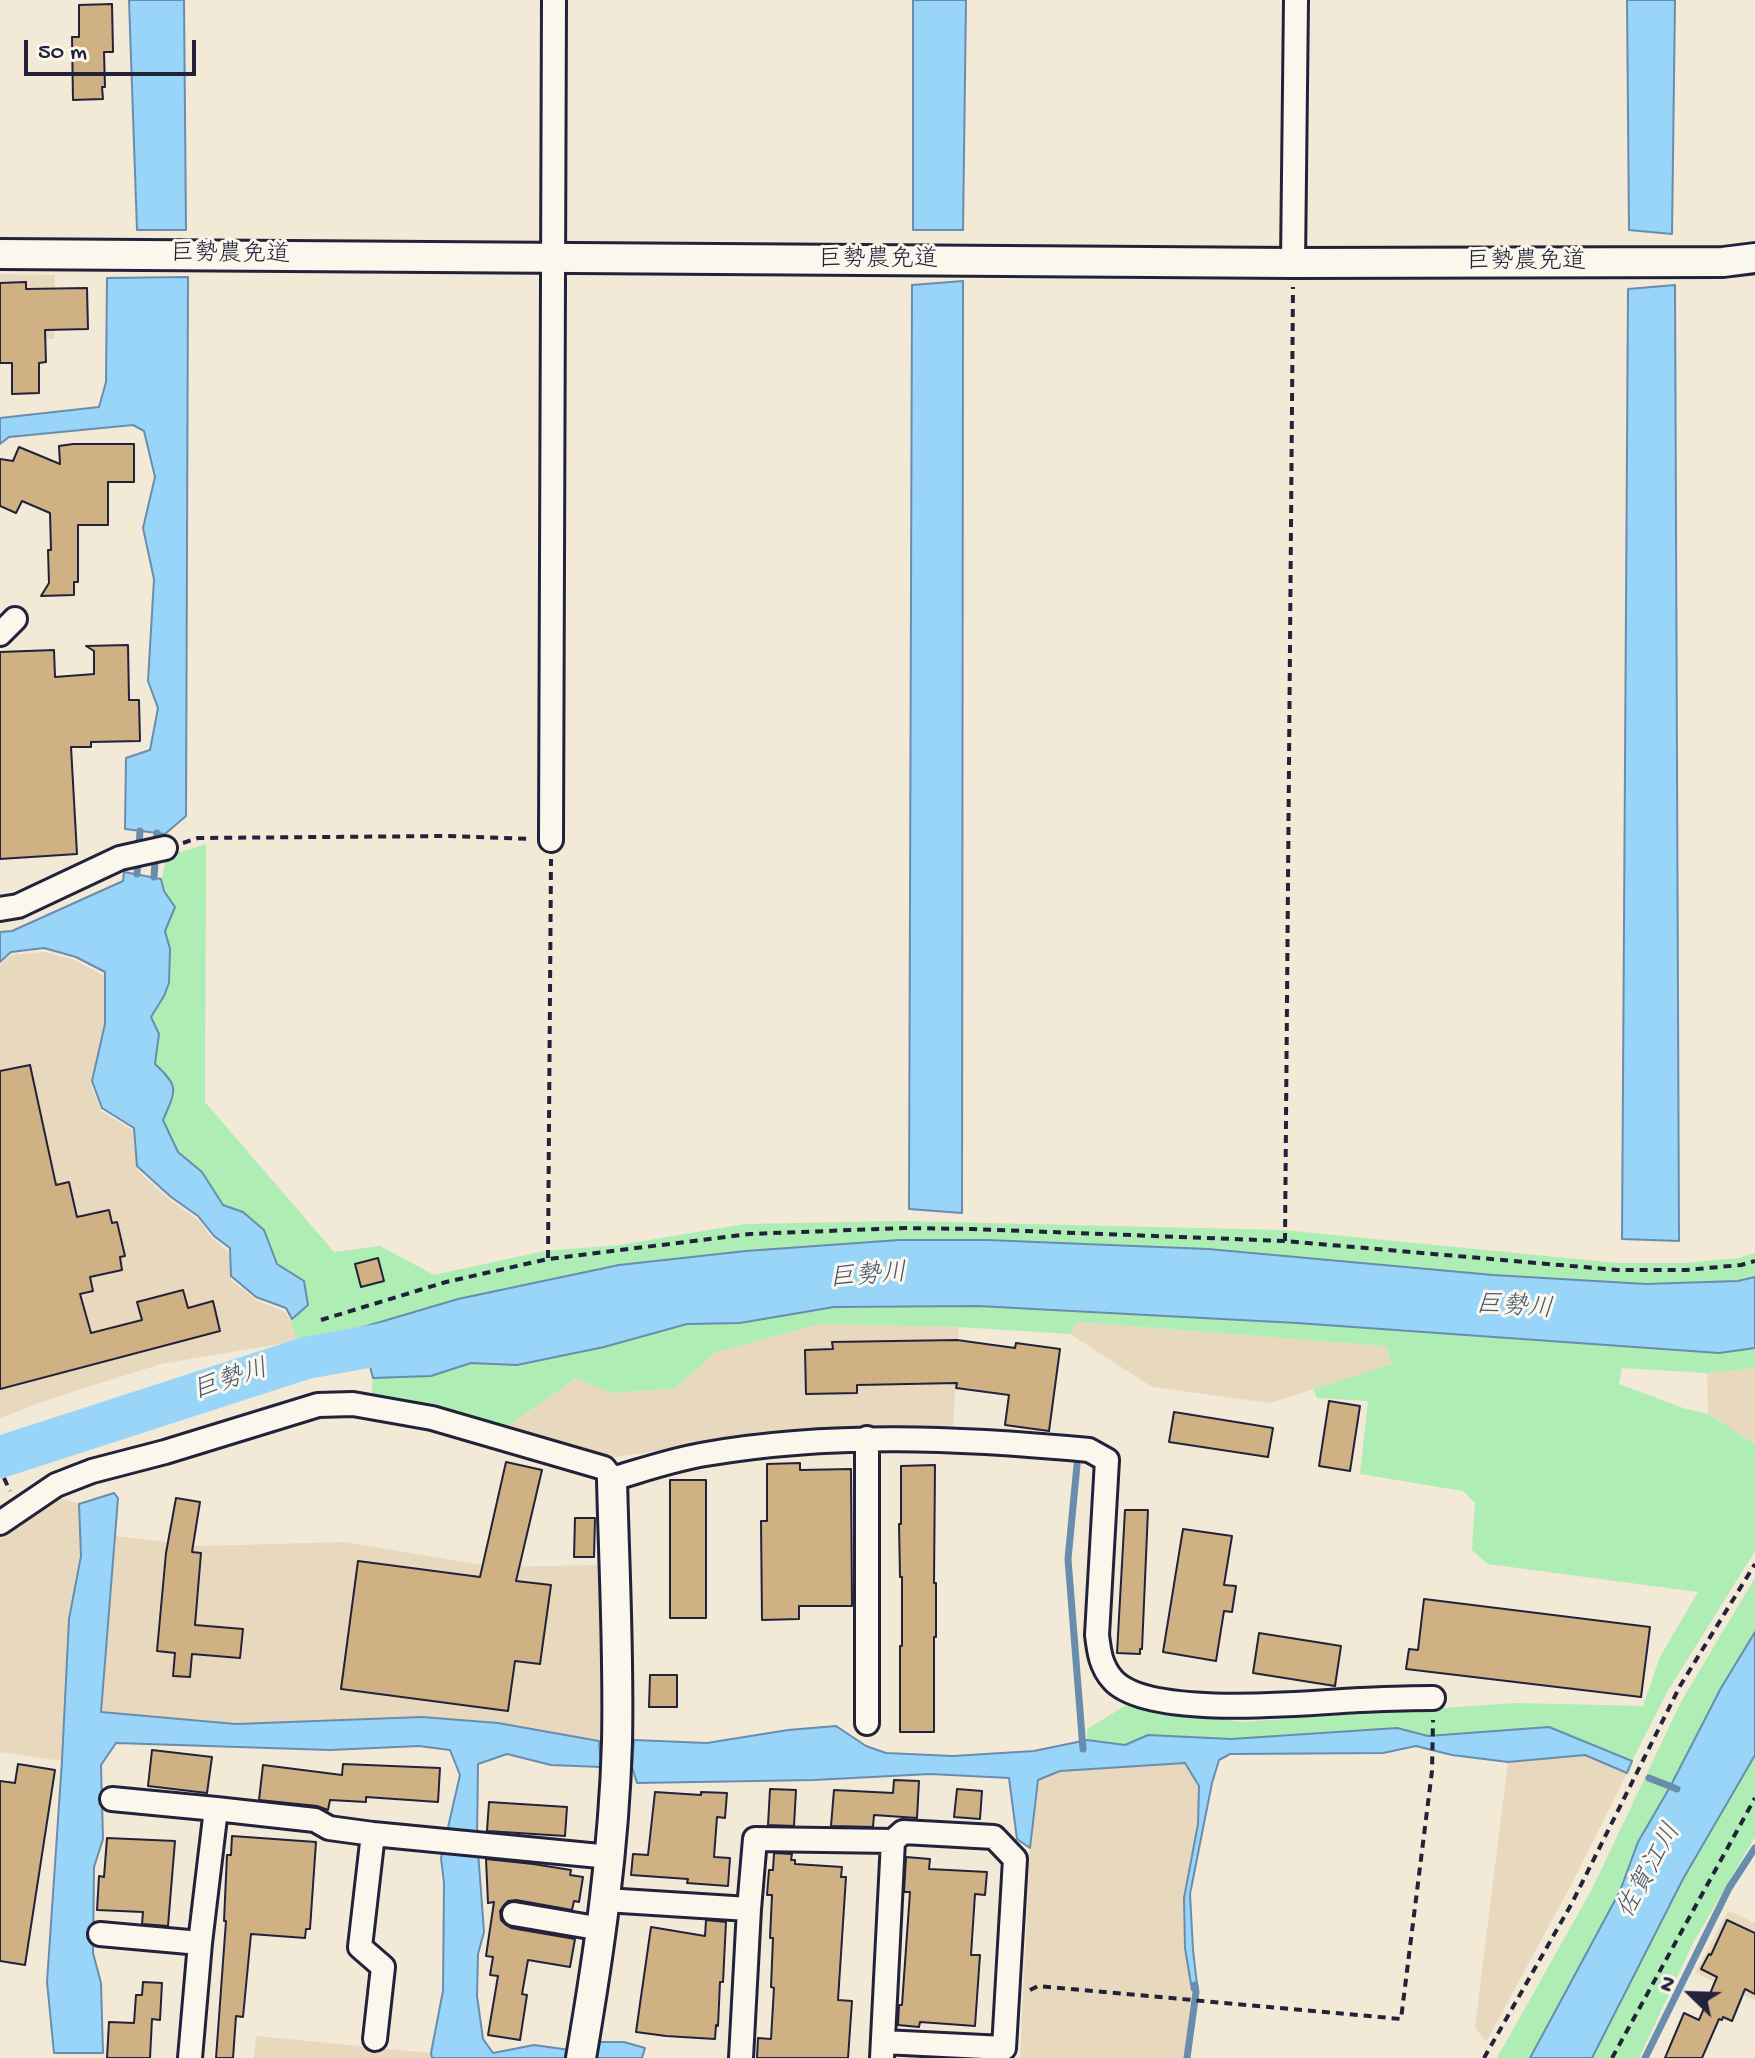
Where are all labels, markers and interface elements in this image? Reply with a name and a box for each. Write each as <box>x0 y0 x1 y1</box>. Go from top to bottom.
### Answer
scale bar <box>28 24 200 74</box>
text: 50 m <box>38 39 87 68</box>
street label: 巨勢農免道 <box>170 241 290 271</box>
street label: 巨勢農免道 <box>818 247 938 275</box>
street label: 巨勢農免道 <box>1466 249 1586 277</box>
water label: 巨勢川 <box>828 1260 908 1296</box>
water label: 巨勢川 <box>1474 1291 1554 1327</box>
water label: 巨勢川 <box>189 1355 273 1409</box>
water label: 佐賀江川 <box>1612 1819 1690 1925</box>
north arrow <box>1651 1954 1731 2034</box>
text: N <box>1654 1973 1684 1996</box>

